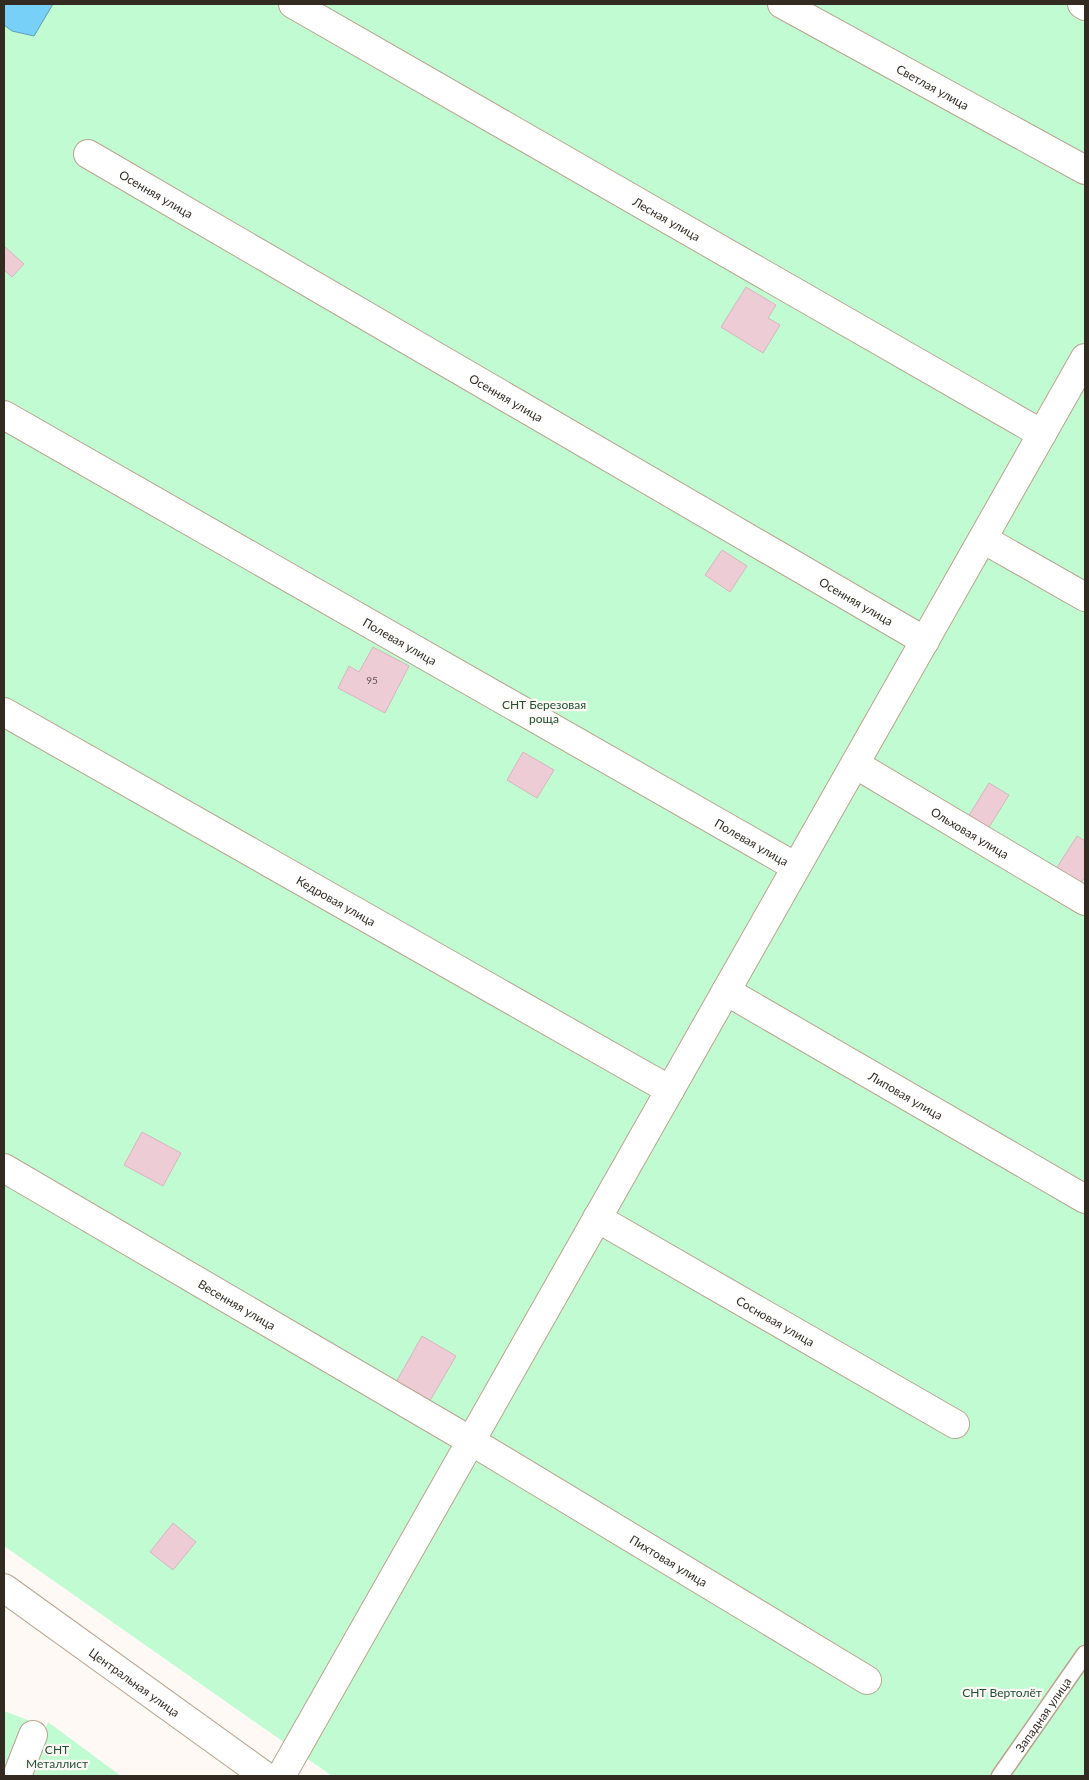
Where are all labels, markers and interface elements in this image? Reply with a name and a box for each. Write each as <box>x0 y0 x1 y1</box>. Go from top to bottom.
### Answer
street label: Светлая улица <box>894 61 972 113</box>
street label: Осенняя улица <box>117 166 196 221</box>
street label: Лесная улица <box>630 193 703 244</box>
street label: Осенняя улица <box>467 370 546 425</box>
street label: Осенняя улица <box>817 574 896 628</box>
street label: Полевая улица <box>361 614 440 668</box>
house number: 95 <box>366 674 378 686</box>
park label: СНТ Березовая роща <box>502 697 586 726</box>
street label: Ольховая улица <box>928 804 1012 862</box>
street label: Полевая улица <box>712 815 791 869</box>
street label: Кедровая улица <box>294 872 378 929</box>
street label: Липовая улица <box>866 1068 946 1123</box>
street label: Весенняя улица <box>196 1276 279 1333</box>
street label: Сосновая улица <box>734 1292 817 1349</box>
street label: Пихтовая улица <box>627 1531 710 1590</box>
street label: Центральная улица <box>86 1644 183 1720</box>
street label: Западная улица <box>1012 1674 1074 1755</box>
park label: СНТ Вертолёт <box>962 1685 1042 1700</box>
park label: СНТ Металлист <box>26 1742 88 1771</box>

